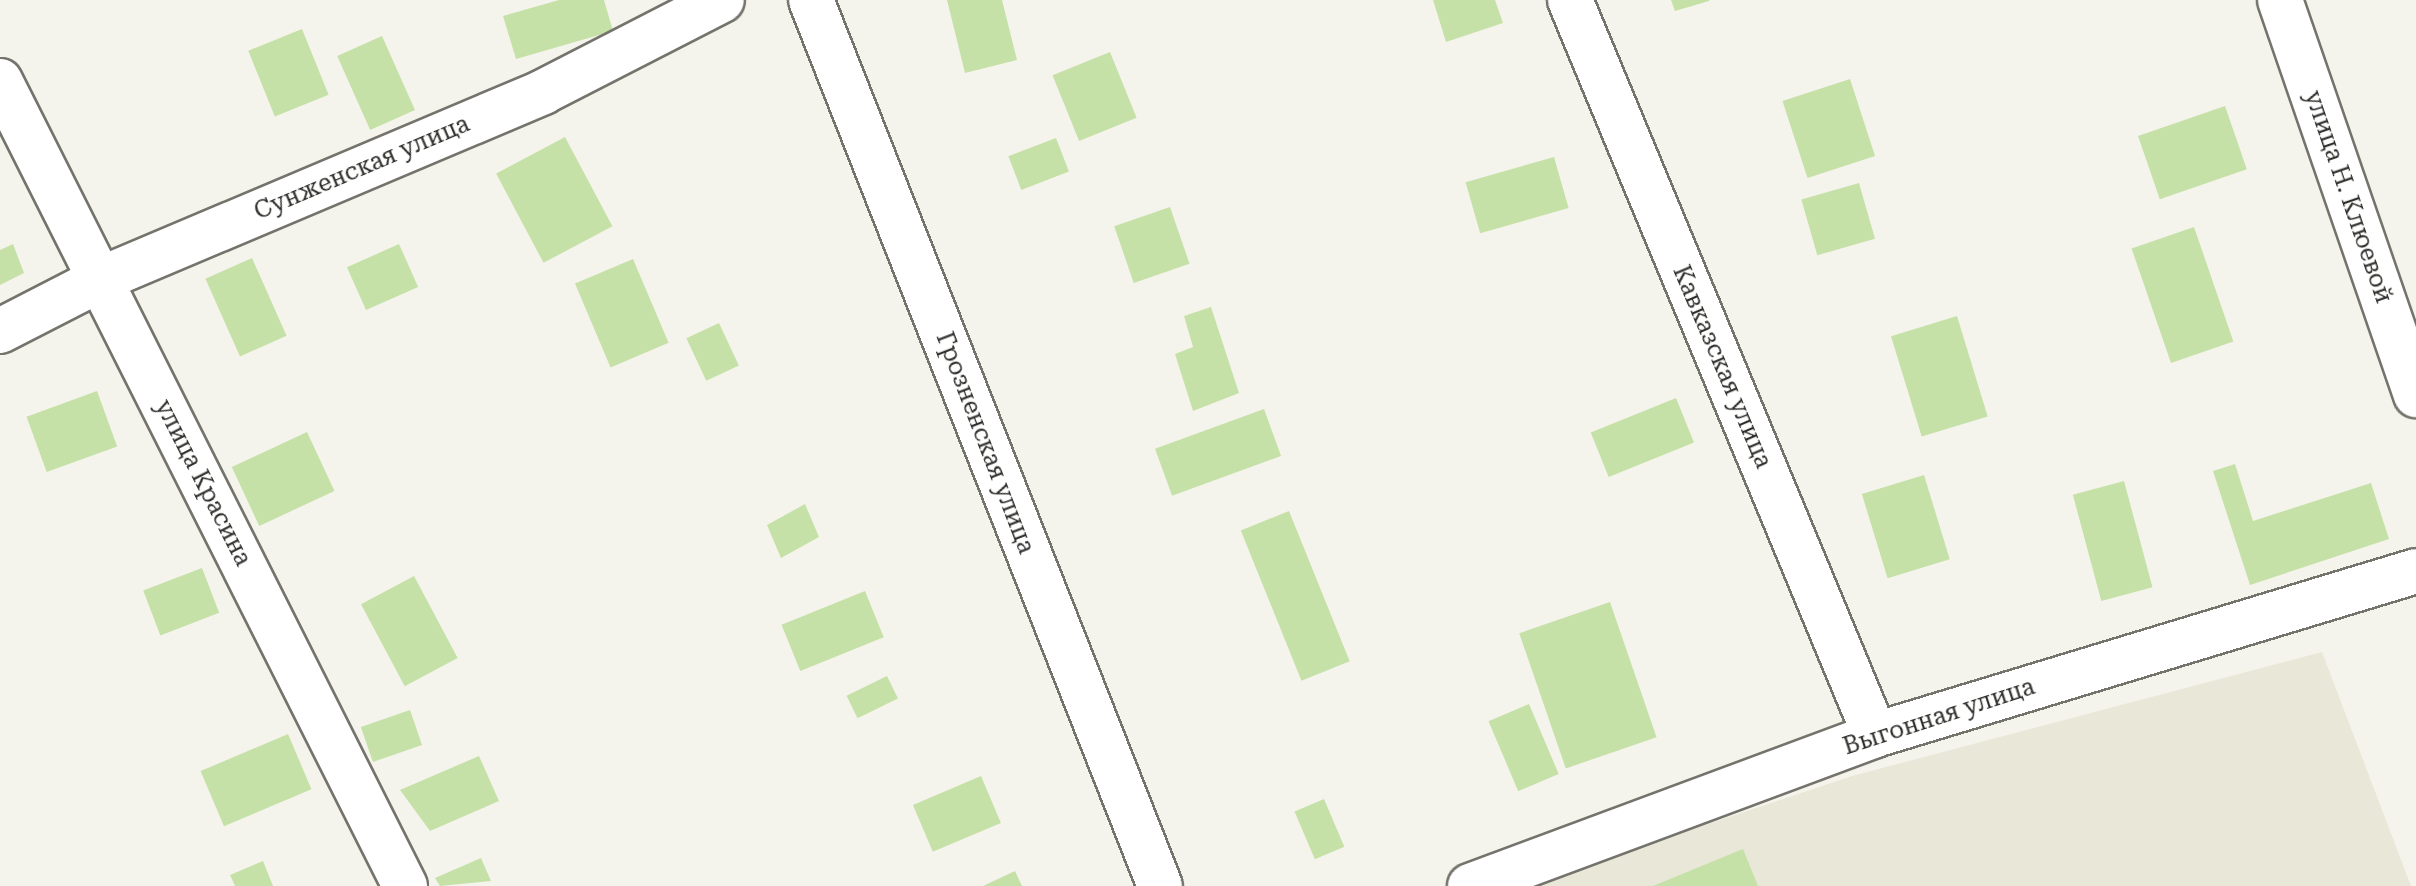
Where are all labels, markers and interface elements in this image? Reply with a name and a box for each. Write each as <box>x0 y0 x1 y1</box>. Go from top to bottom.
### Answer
street label: улица Н. Клюевой <box>2298 87 2398 307</box>
street label: Сунженская улица <box>250 110 474 226</box>
street label: Кавказская улица <box>1666 261 1778 473</box>
street label: Грозненская улица <box>929 328 1041 558</box>
street label: улица Красина <box>149 395 257 571</box>
street label: Выгонная улица <box>1840 672 2038 762</box>

